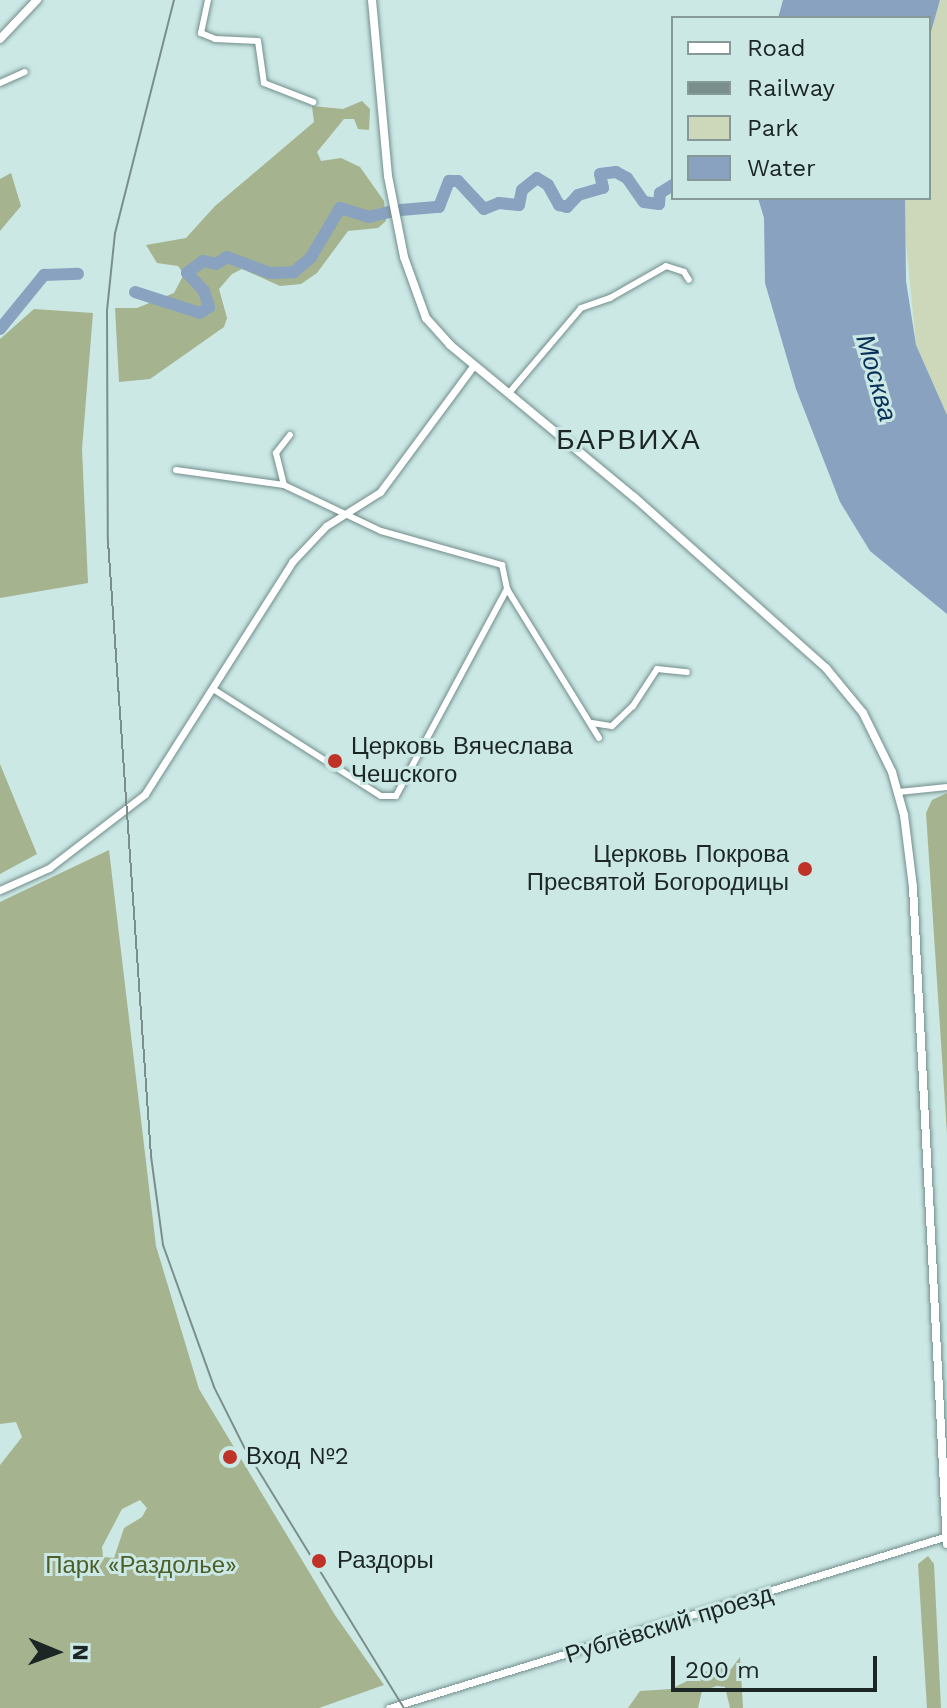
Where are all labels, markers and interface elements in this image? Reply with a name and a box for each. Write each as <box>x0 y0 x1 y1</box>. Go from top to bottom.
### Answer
legend <box>671 16 931 200</box>
text: Road <box>747 34 806 62</box>
text: Railway <box>747 74 835 102</box>
text: Park <box>747 114 799 142</box>
text: Water <box>747 154 816 182</box>
water label: Москва <box>849 331 903 425</box>
district label: БАРВИХА <box>556 423 702 457</box>
place label: Церковь Вячеслава Чешского <box>351 733 573 789</box>
marker: Церковь Вячеслава Чешского <box>326 752 344 770</box>
place label: Церковь Покрова Пресвятой Богородицы <box>527 841 789 897</box>
marker: Церковь Покрова Пресвятой Богородицы <box>796 860 814 878</box>
place label: Вход №2 <box>246 1443 349 1471</box>
marker: Вход №2 <box>221 1448 239 1466</box>
place label: Раздоры <box>337 1547 434 1575</box>
marker: Раздоры <box>308 1550 330 1572</box>
park label: Парк «Раздолье» <box>45 1552 237 1580</box>
street label: Рублёвский проезд <box>562 1580 776 1670</box>
north arrow <box>16 1612 96 1692</box>
scale bar <box>675 1640 881 1690</box>
text: N <box>68 1644 93 1661</box>
text: 200 m <box>685 1656 760 1684</box>

